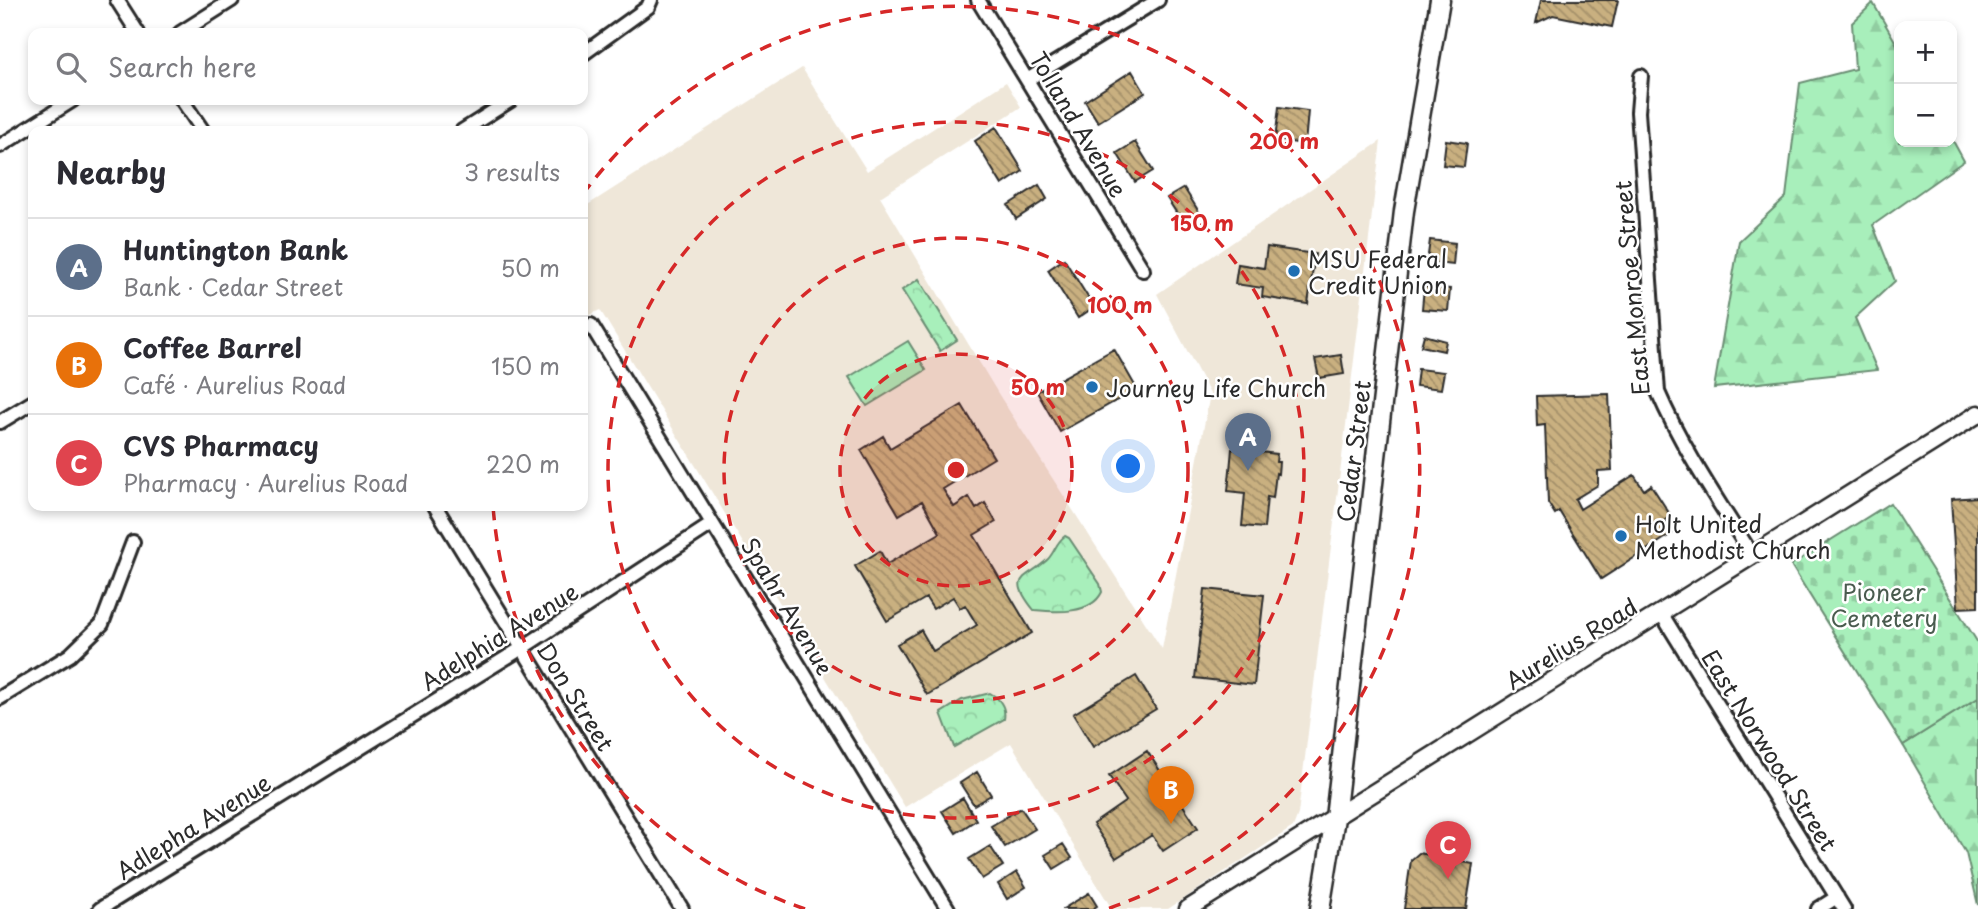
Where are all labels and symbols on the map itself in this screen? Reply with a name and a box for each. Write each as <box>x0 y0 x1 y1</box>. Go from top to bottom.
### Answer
street label: Tolland Avenue <box>1022 45 1136 203</box>
text: 200 m <box>1249 124 1319 156</box>
street label: East Monroe Street <box>1604 179 1658 397</box>
text: 150 m <box>1170 206 1234 238</box>
place label: MSU Federal Credit Union <box>1308 241 1448 302</box>
marker: MSU Federal Credit Union <box>1286 263 1302 279</box>
text: 100 m <box>1087 288 1153 320</box>
text: 50 m <box>1011 370 1065 402</box>
place label: Journey Life Church <box>1106 370 1326 405</box>
street label: Cedar Street <box>1327 378 1379 524</box>
marker: Journey Life Church <box>1084 379 1100 395</box>
pin: A <box>1225 413 1271 471</box>
your location <box>1111 449 1145 483</box>
centre of rings <box>944 458 968 482</box>
place label: Holt United Methodist Church <box>1635 506 1831 567</box>
marker: Holt United Methodist Church <box>1613 528 1629 544</box>
street label: Spahr Avenue <box>733 531 843 681</box>
street label: Adelphia Avenue <box>413 574 585 698</box>
park label: Pioneer Cemetery <box>1830 574 1938 635</box>
street label: Aurelius Road <box>1498 588 1644 698</box>
street label: Don Street <box>529 635 623 757</box>
street label: East Norwood Street <box>1694 642 1846 858</box>
street label: Adlepha Avenue <box>109 764 277 888</box>
pin: B <box>1148 766 1194 824</box>
pin: C <box>1425 821 1471 879</box>

